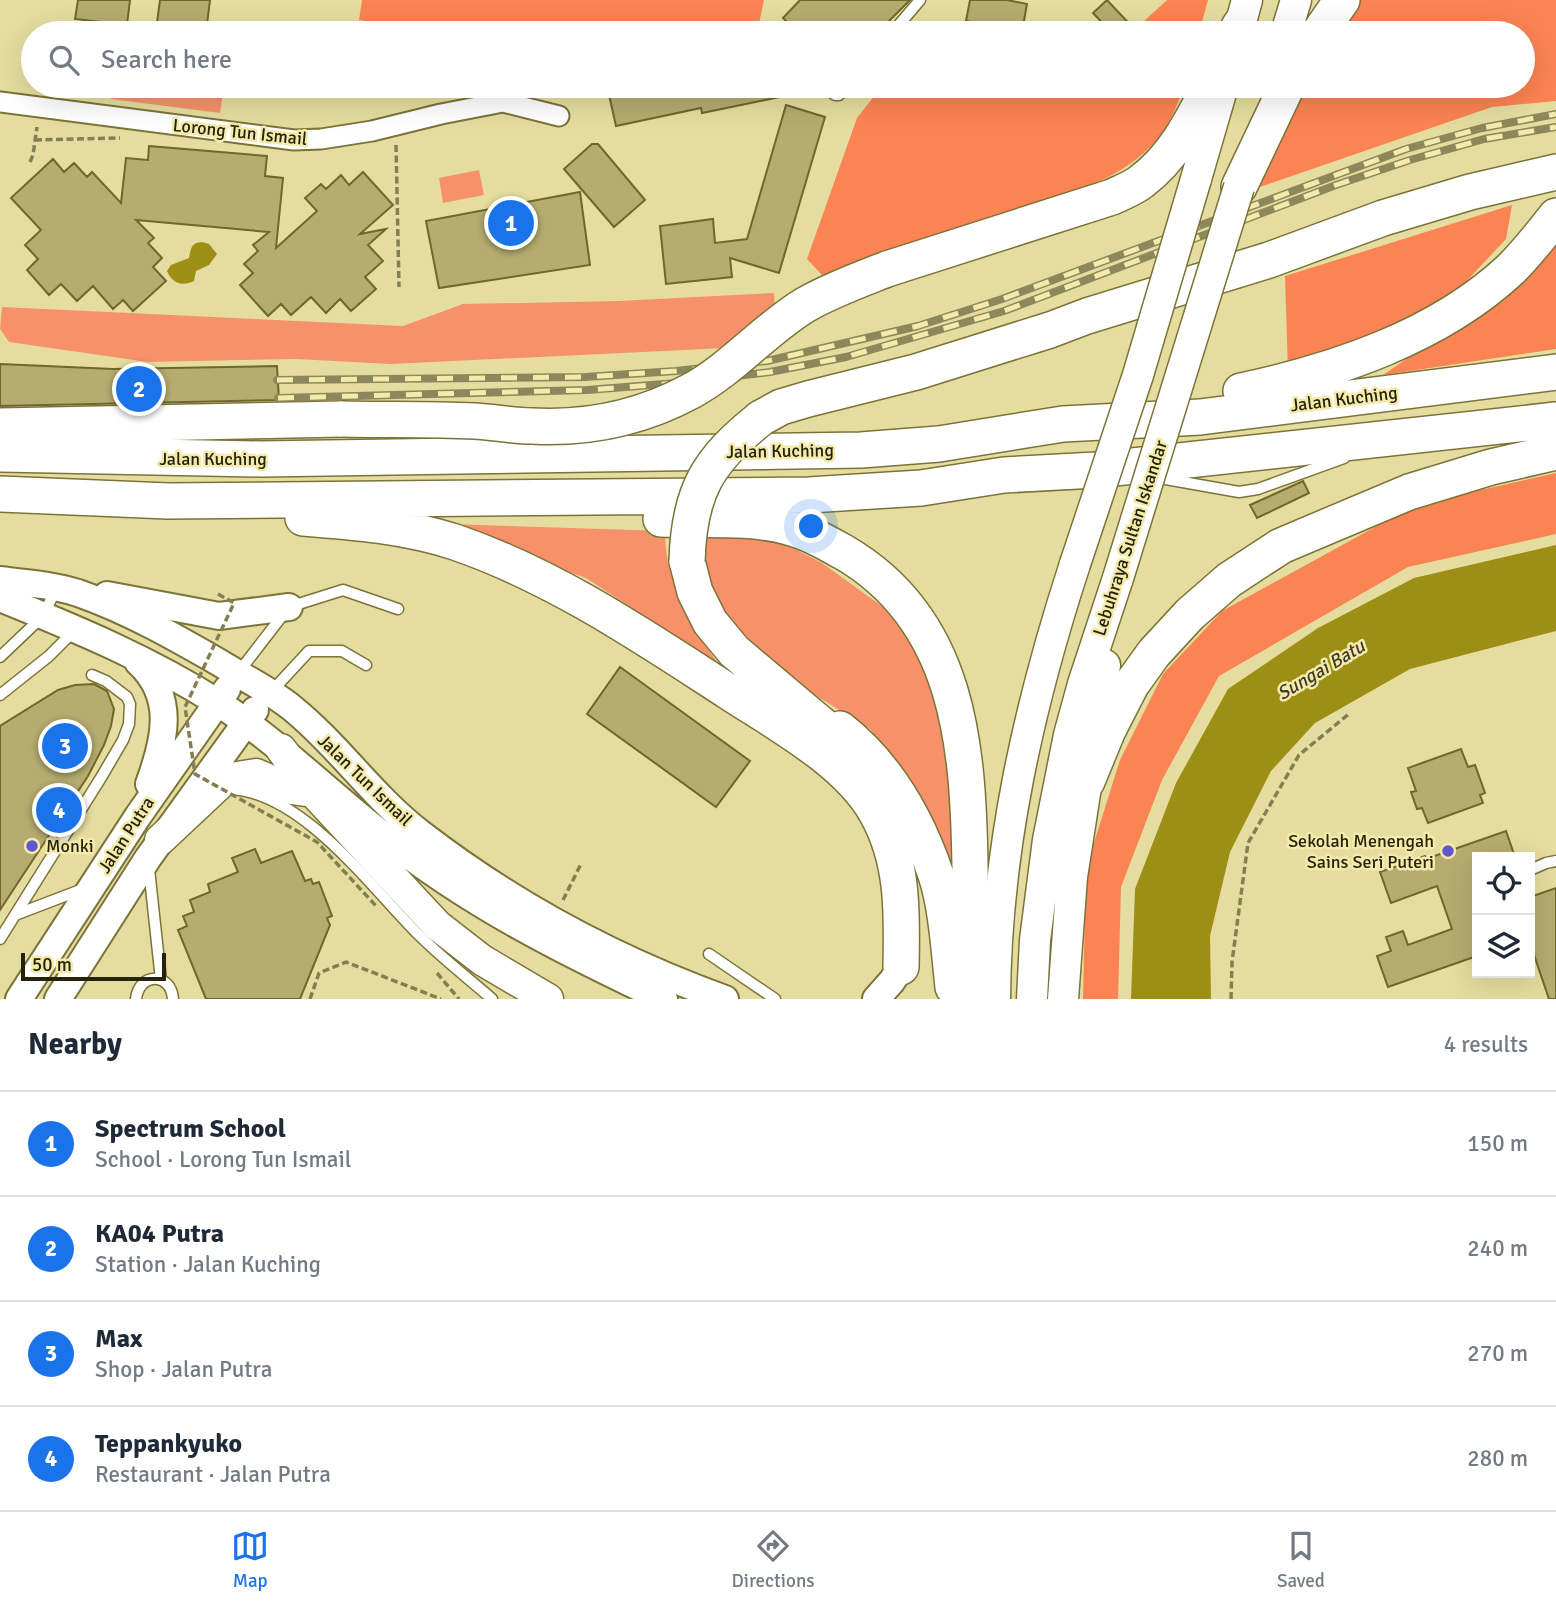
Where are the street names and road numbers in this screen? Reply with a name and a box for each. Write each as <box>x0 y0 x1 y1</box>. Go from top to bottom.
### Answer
street label: Lorong Tun Ismail <box>172 114 308 150</box>
street label: Jalan Kuching <box>1289 382 1399 416</box>
street label: Lebuhraya Sultan Iskandar <box>1088 437 1172 639</box>
street label: Jalan Kuching <box>726 439 834 463</box>
street label: Jalan Kuching <box>159 448 267 470</box>
street label: Jalan Tun Ismail <box>313 729 417 831</box>
street label: Jalan Putra <box>93 793 159 877</box>

